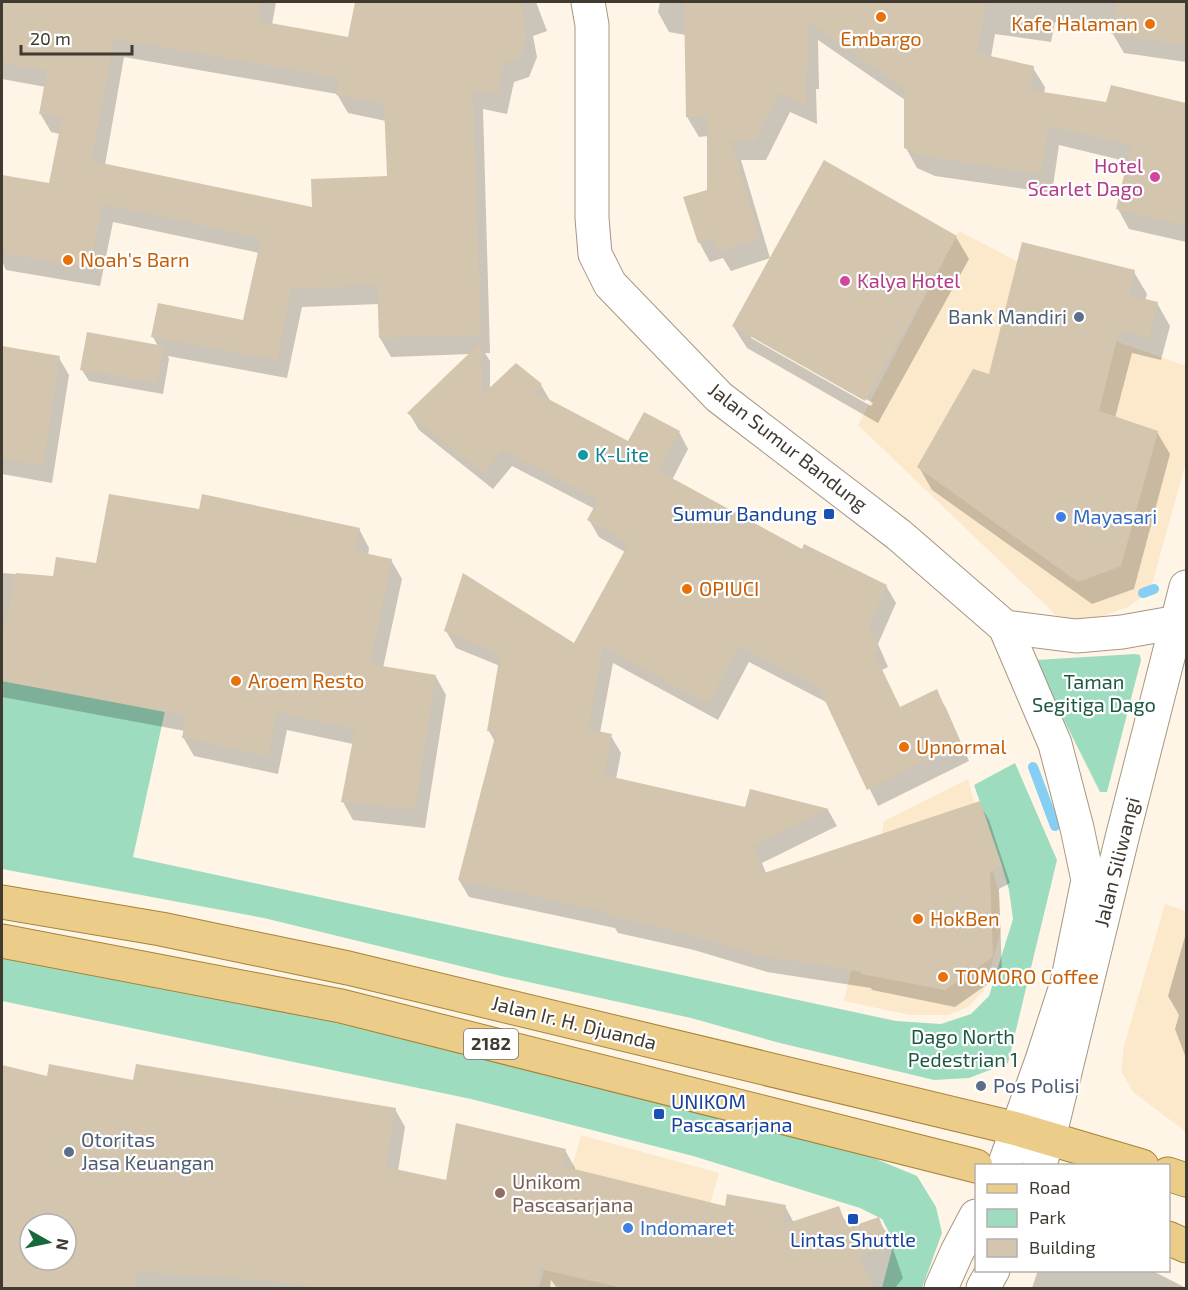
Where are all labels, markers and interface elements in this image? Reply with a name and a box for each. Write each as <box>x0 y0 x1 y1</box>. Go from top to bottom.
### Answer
marker: Embargo <box>874 10 888 24</box>
place label: Kafe Halaman <box>1011 11 1138 35</box>
marker: Kafe Halaman <box>1143 17 1157 31</box>
scale bar <box>21 18 132 56</box>
place label: Embargo <box>840 26 922 50</box>
text: 20 m <box>30 27 71 49</box>
place label: Hotel Scarlet Dago <box>1028 153 1143 200</box>
marker: Hotel Scarlet Dago <box>1148 170 1162 184</box>
place label: Noah's Barn <box>80 247 190 271</box>
marker: Noah's Barn <box>61 253 75 267</box>
place label: Kalya Hotel <box>857 268 960 292</box>
marker: Kalya Hotel <box>838 274 852 288</box>
place label: Bank Mandiri <box>948 304 1067 328</box>
marker: Bank Mandiri <box>1072 310 1086 324</box>
street label: Jalan Sumur Bandung <box>704 377 872 517</box>
place label: K-Lite <box>595 442 649 466</box>
marker: K-Lite <box>576 448 590 462</box>
place label: Sumur Bandung <box>672 502 817 526</box>
place label: Mayasari <box>1073 504 1157 528</box>
marker: Sumur Bandung <box>822 507 836 521</box>
marker: Mayasari <box>1054 510 1068 524</box>
place label: OPIUCI <box>699 576 759 600</box>
marker: OPIUCI <box>680 582 694 596</box>
place label: Aroem Resto <box>248 668 364 692</box>
park label: Taman Segitiga Dago <box>1032 669 1156 716</box>
marker: Aroem Resto <box>229 674 243 688</box>
place label: Upnormal <box>916 734 1006 758</box>
marker: Upnormal <box>897 740 911 754</box>
street label: Jalan Siliwangi <box>1088 794 1144 929</box>
place label: HokBen <box>930 906 1000 930</box>
marker: HokBen <box>911 912 925 926</box>
place label: TOMORO Coffee <box>955 964 1099 988</box>
marker: TOMORO Coffee <box>936 970 950 984</box>
street label: Jalan Ir. H. Djuanda <box>489 990 659 1054</box>
park label: Dago North Pedestrian 1 <box>908 1024 1018 1071</box>
road number: 2182 <box>464 1029 518 1059</box>
place label: Pos Polisi <box>993 1073 1080 1097</box>
marker: Pos Polisi <box>974 1079 988 1093</box>
place label: UNIKOM Pascasarjana <box>671 1089 792 1136</box>
marker: UNIKOM Pascasarjana <box>652 1107 666 1121</box>
place label: Otoritas Jasa Keuangan <box>81 1127 214 1174</box>
marker: Otoritas Jasa Keuangan <box>62 1145 76 1159</box>
legend <box>975 1164 1170 1272</box>
place label: Unikom Pascasarjana <box>512 1169 633 1216</box>
text: Road <box>1029 1176 1070 1198</box>
marker: Unikom Pascasarjana <box>493 1186 507 1200</box>
text: Park <box>1029 1206 1066 1228</box>
north arrow <box>18 1212 78 1272</box>
marker: Lintas Shuttle <box>846 1212 860 1226</box>
place label: Indomaret <box>640 1215 735 1239</box>
marker: Indomaret <box>621 1221 635 1235</box>
place label: Lintas Shuttle <box>790 1227 916 1251</box>
text: Building <box>1029 1236 1096 1258</box>
text: N <box>53 1237 74 1252</box>

